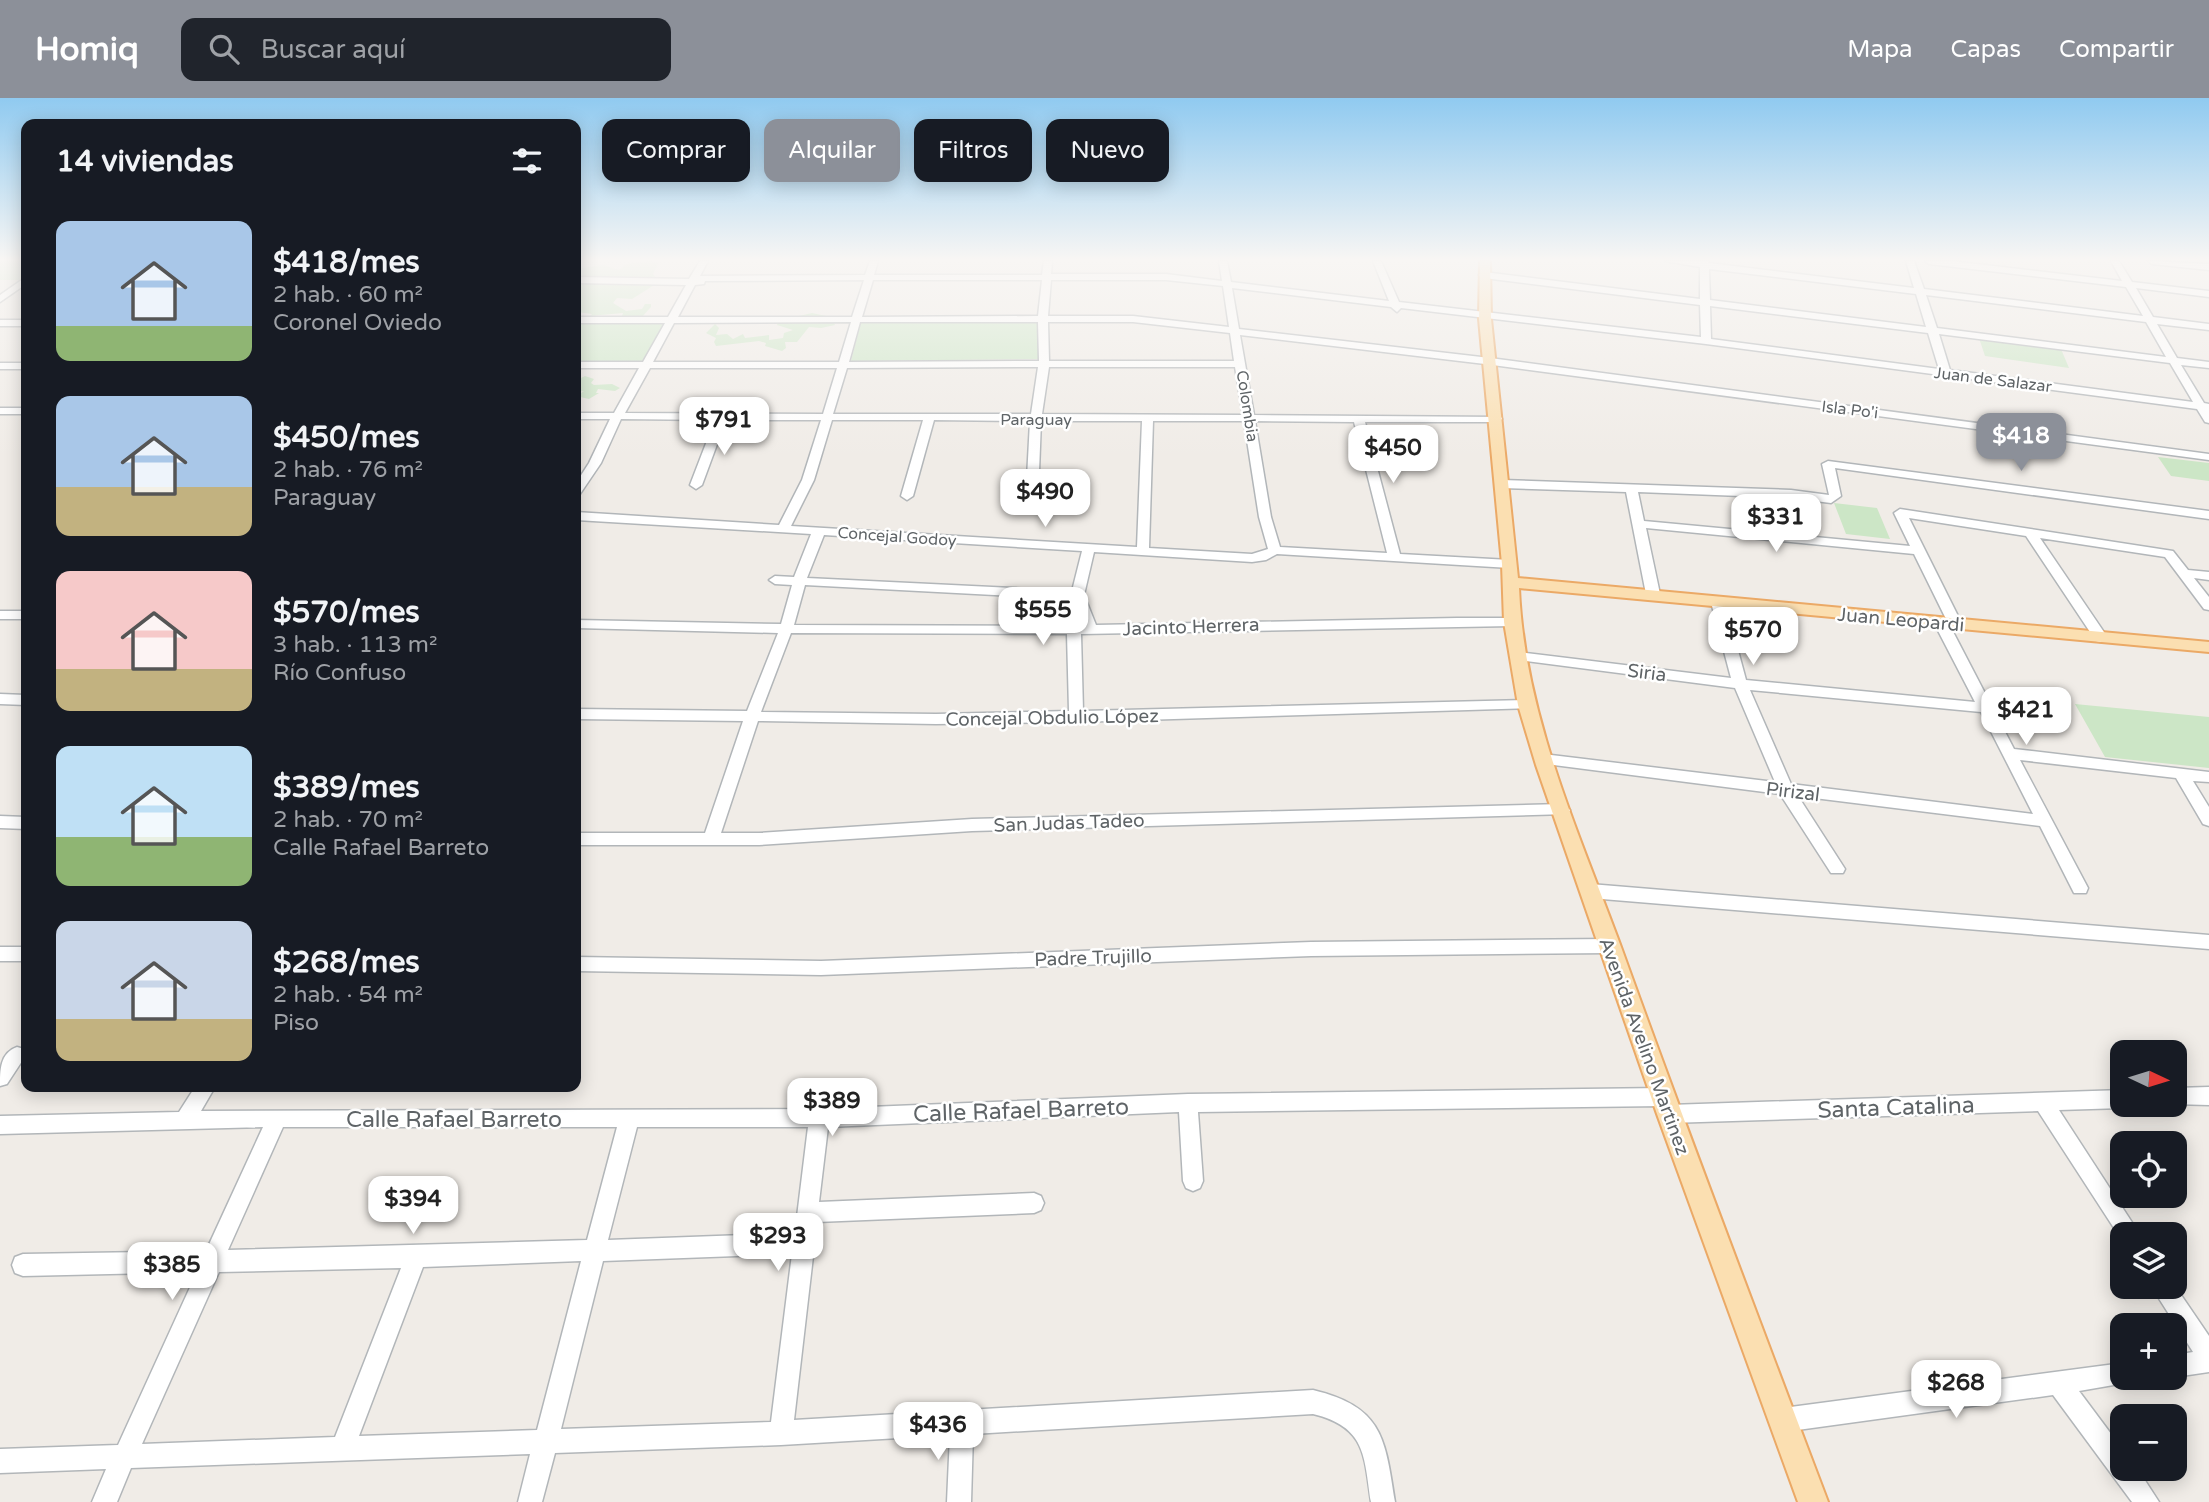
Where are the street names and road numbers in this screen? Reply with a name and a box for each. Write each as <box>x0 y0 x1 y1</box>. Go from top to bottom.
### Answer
street label: Juan de Salazar <box>1933 363 2054 397</box>
street label: Colombia <box>1231 369 1263 443</box>
street label: Isla Po'i <box>1820 397 1879 423</box>
street label: Paraguay <box>1000 410 1072 430</box>
street label: Concejal Godoy <box>837 523 957 551</box>
street label: Juan Leopardi <box>1837 603 1965 636</box>
street label: Jacinto Herrera <box>1122 614 1260 640</box>
street label: Siria <box>1626 660 1668 686</box>
street label: Concejal Obdulio López <box>945 705 1159 731</box>
street label: Pirizal <box>1765 778 1821 806</box>
street label: San Judas Tadeo <box>993 809 1145 837</box>
street label: Avenida Avelino Martinez <box>1594 935 1694 1158</box>
street label: Padre Trujillo <box>1034 945 1152 971</box>
street label: Santa Catalina <box>1817 1091 1975 1125</box>
street label: Calle Rafael Barreto <box>913 1093 1130 1129</box>
street label: Calle Rafael Barreto <box>346 1106 562 1134</box>

